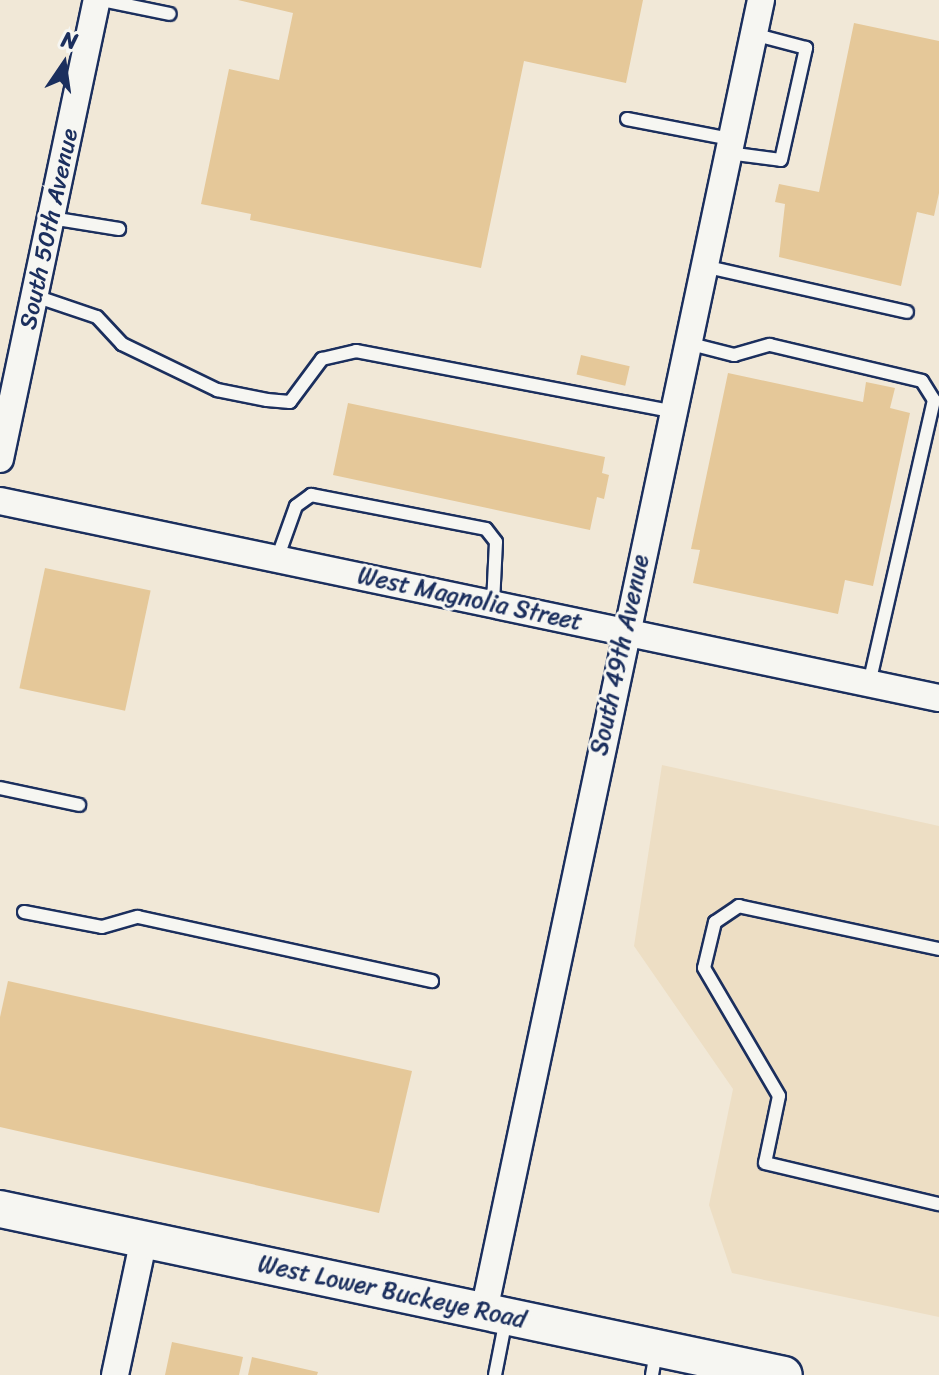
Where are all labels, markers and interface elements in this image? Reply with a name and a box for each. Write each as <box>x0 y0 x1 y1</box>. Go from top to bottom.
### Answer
text: N <box>58 19 81 61</box>
north arrow <box>24 24 104 104</box>
street label: South 50th Avenue <box>14 126 84 332</box>
street label: South 49th Avenue <box>585 552 655 758</box>
street label: West Magnolia Street <box>355 561 585 637</box>
street label: West Lower Buckeye Road <box>255 1249 529 1335</box>

